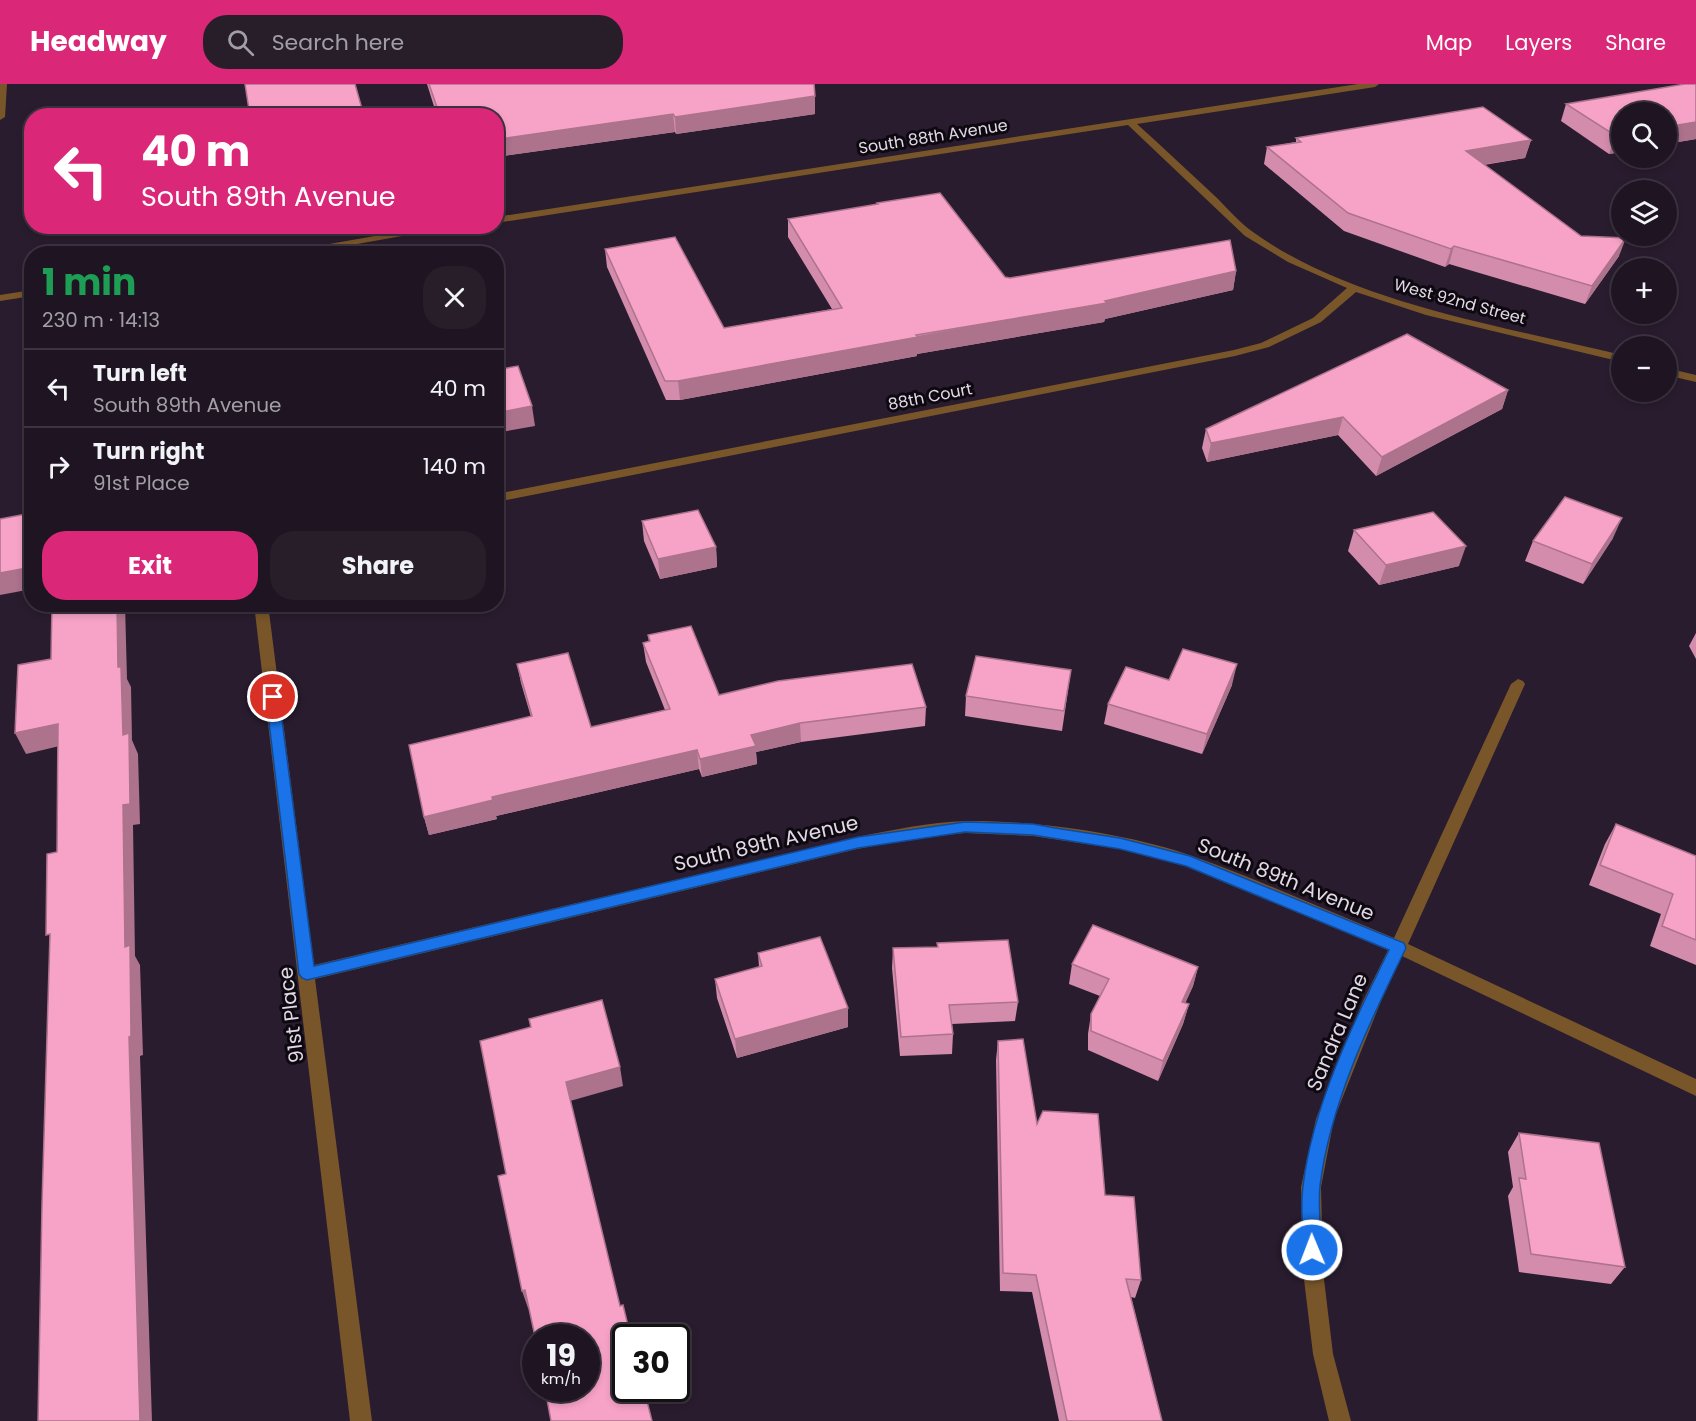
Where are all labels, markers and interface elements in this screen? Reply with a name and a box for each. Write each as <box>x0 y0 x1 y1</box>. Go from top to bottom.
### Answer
search box <box>203 15 623 69</box>
text: Headway <box>30 22 167 61</box>
icon: search <box>224 26 257 59</box>
text: Search here <box>272 27 404 58</box>
text: Map <box>1426 28 1472 57</box>
text: Layers <box>1505 28 1572 57</box>
text: Share <box>1605 28 1666 57</box>
map controls <box>1611 102 1677 402</box>
button: search <box>1611 102 1677 168</box>
street label: South 88th Avenue <box>857 113 1009 160</box>
text: 40 m <box>141 122 250 181</box>
icon: left <box>42 132 120 210</box>
text: South 89th Avenue <box>141 178 395 215</box>
button: layers <box>1611 180 1677 246</box>
text: 1 min <box>42 257 136 308</box>
button: + <box>1611 258 1677 324</box>
button: close <box>423 266 486 329</box>
street label: West 92nd Street <box>1391 273 1528 330</box>
text: 230 m · 14:13 <box>42 306 160 334</box>
button: − <box>1611 336 1677 402</box>
text: Turn left <box>93 358 187 389</box>
icon: left <box>42 372 75 405</box>
text: 40 m <box>430 373 486 404</box>
street label: 88th Court <box>886 377 974 416</box>
text: South 89th Avenue <box>93 391 282 419</box>
text: Turn right <box>93 436 204 467</box>
icon: right <box>42 450 75 483</box>
text: 140 m <box>423 451 486 482</box>
text: 91st Place <box>93 469 190 497</box>
button: Exit <box>42 531 258 600</box>
button: Share <box>270 531 486 600</box>
pin <box>247 671 298 722</box>
icon: arrive <box>256 680 289 713</box>
street label: South 89th Avenue <box>671 808 861 878</box>
street label: South 89th Avenue <box>1193 831 1379 927</box>
street label: 91st Place <box>271 965 311 1065</box>
street label: Sandra Lane <box>1300 969 1374 1095</box>
position arrow <box>1280 1218 1344 1282</box>
speed limit sign: 30 <box>612 1324 690 1402</box>
text: 19 <box>546 1334 576 1377</box>
text: km/h <box>541 1368 581 1389</box>

